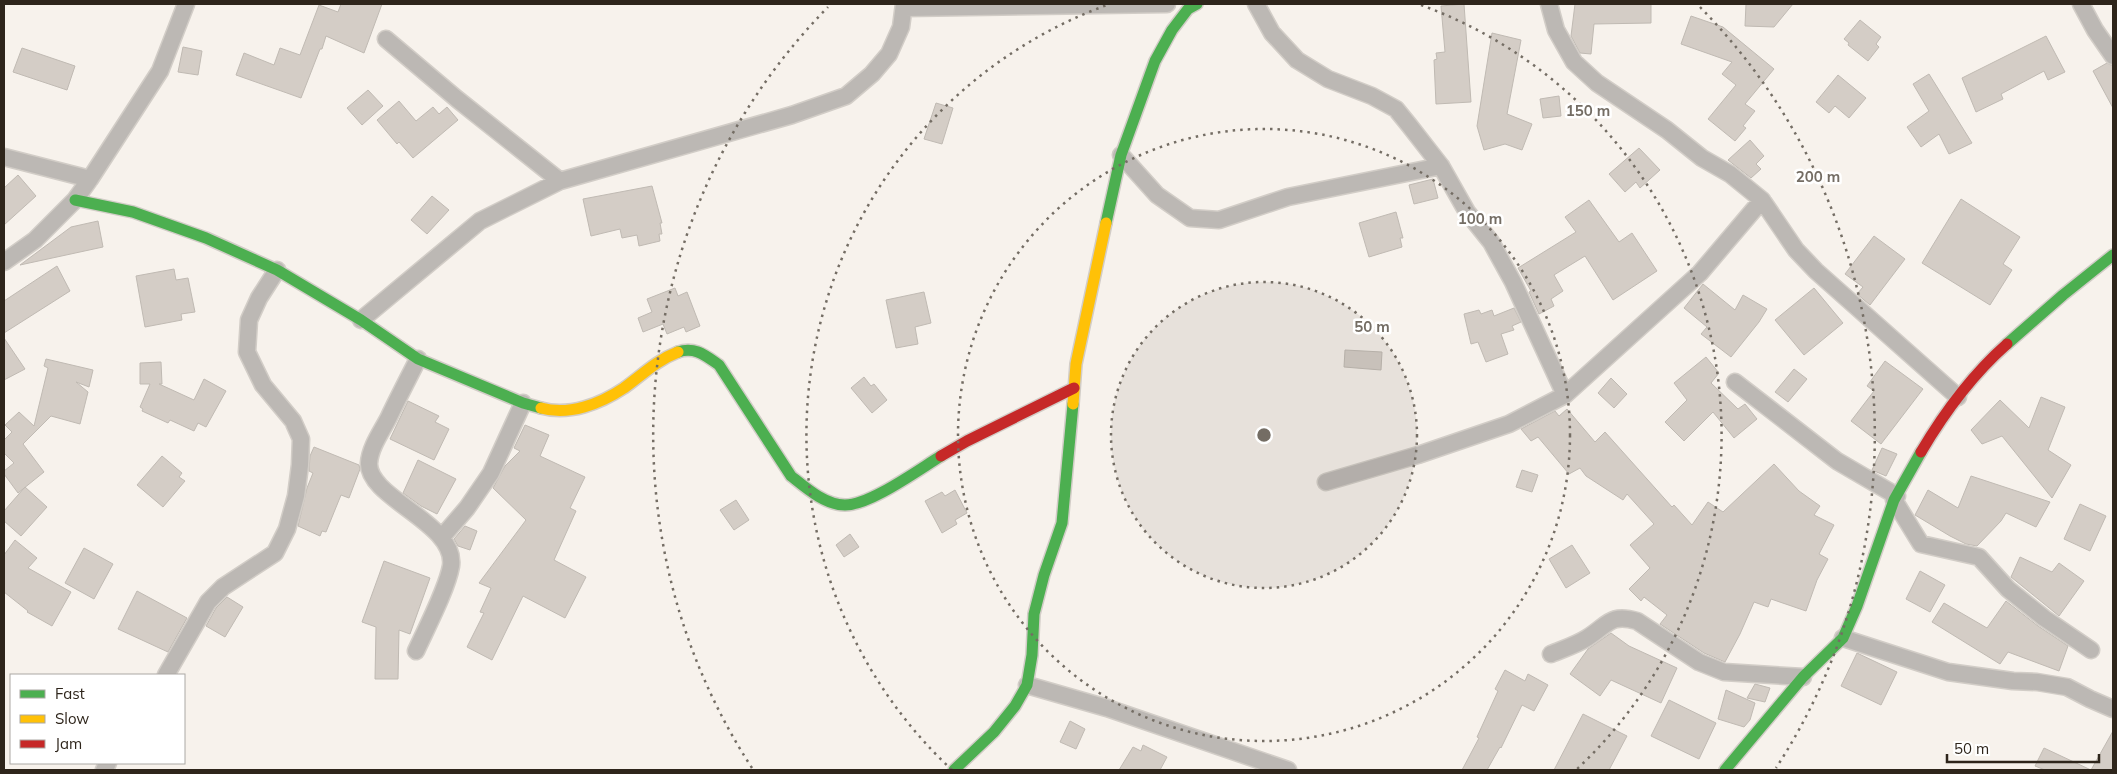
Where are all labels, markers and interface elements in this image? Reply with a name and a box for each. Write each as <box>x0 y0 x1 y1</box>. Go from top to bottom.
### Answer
text: 150 m <box>1566 101 1610 120</box>
text: 200 m <box>1796 167 1840 186</box>
text: 100 m <box>1458 209 1502 228</box>
text: 50 m <box>1354 317 1390 336</box>
centre of rings <box>1255 426 1273 444</box>
legend <box>10 674 185 764</box>
text: Fast <box>55 684 85 703</box>
text: Slow <box>55 709 89 728</box>
scale bar <box>1947 732 2100 764</box>
text: Jam <box>55 734 82 753</box>
text: 50 m <box>1954 739 1989 758</box>

